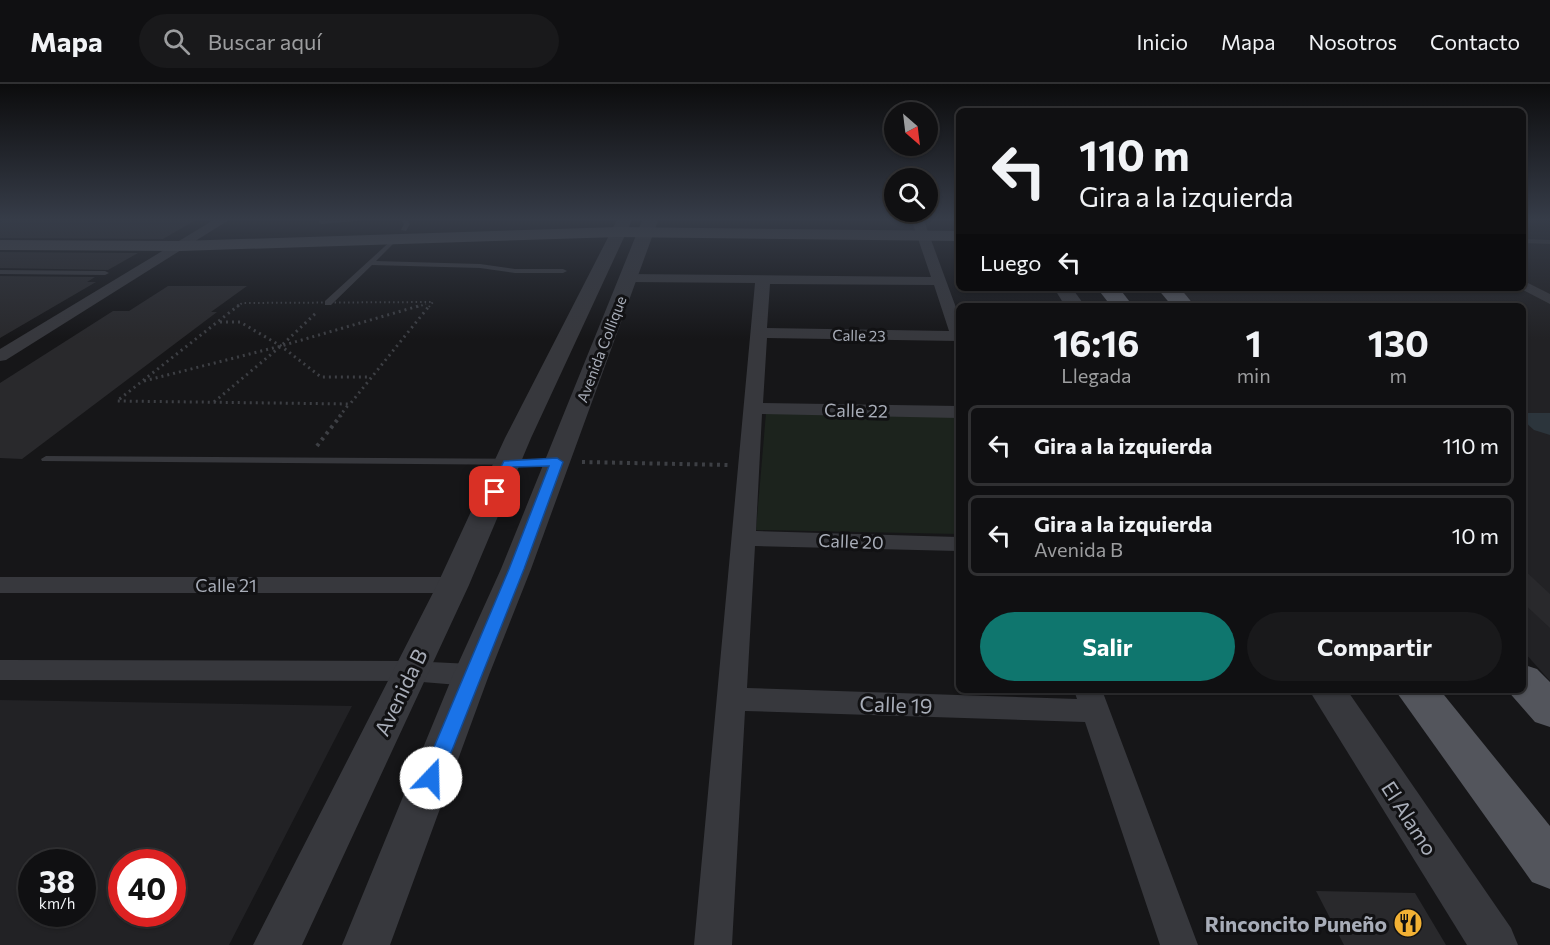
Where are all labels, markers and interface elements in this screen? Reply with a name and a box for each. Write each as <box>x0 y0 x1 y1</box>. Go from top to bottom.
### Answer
search box <box>139 14 559 68</box>
text: Mapa <box>30 24 103 58</box>
icon: search <box>160 25 193 58</box>
text: Buscar aquí <box>208 28 322 55</box>
text: Inicio <box>1136 29 1188 54</box>
text: Mapa <box>1221 29 1275 54</box>
text: Nosotros <box>1308 29 1397 54</box>
text: Contacto <box>1430 29 1520 54</box>
north arrow <box>884 102 938 156</box>
map controls <box>884 102 938 222</box>
text: 110 m <box>1079 128 1190 180</box>
icon: left <box>980 132 1058 210</box>
button: search <box>884 168 938 222</box>
text: Gira a la izquierda <box>1079 180 1293 213</box>
icon: left <box>1053 246 1086 279</box>
text: Luego <box>980 249 1041 276</box>
street label: Avenida Collique <box>572 293 630 405</box>
text: 16:16 <box>1053 320 1140 364</box>
text: 1 <box>1246 320 1262 364</box>
text: 130 <box>1368 320 1429 364</box>
street label: Calle 23 <box>832 326 886 344</box>
text: Llegada <box>1061 363 1131 387</box>
text: min <box>1237 363 1271 387</box>
text: m <box>1390 363 1407 387</box>
street label: Calle 22 <box>824 398 888 422</box>
icon: left <box>983 429 1016 462</box>
text: Gira a la izquierda <box>1034 432 1212 459</box>
text: 110 m <box>1442 432 1499 459</box>
pin <box>469 466 520 517</box>
icon: arrive <box>478 475 511 508</box>
text: Gira a la izquierda <box>1034 510 1212 537</box>
icon: left <box>983 519 1016 552</box>
text: 10 m <box>1452 522 1499 549</box>
street label: Calle 20 <box>818 529 884 553</box>
text: Avenida B <box>1034 537 1123 561</box>
street label: Calle 21 <box>195 574 257 596</box>
button: Salir <box>980 612 1235 681</box>
button: Compartir <box>1247 612 1502 681</box>
street label: Avenida B <box>368 645 432 739</box>
street label: Calle 19 <box>859 690 933 718</box>
position arrow <box>399 746 463 810</box>
street label: El Alamo <box>1377 776 1443 860</box>
speed limit sign: 40 <box>108 849 186 927</box>
text: 38 <box>39 862 75 899</box>
text: km/h <box>39 894 75 912</box>
restaurant icon: Rinconcito Puneño <box>1392 907 1424 939</box>
place label: Rinconcito Puneño <box>1205 911 1387 936</box>

